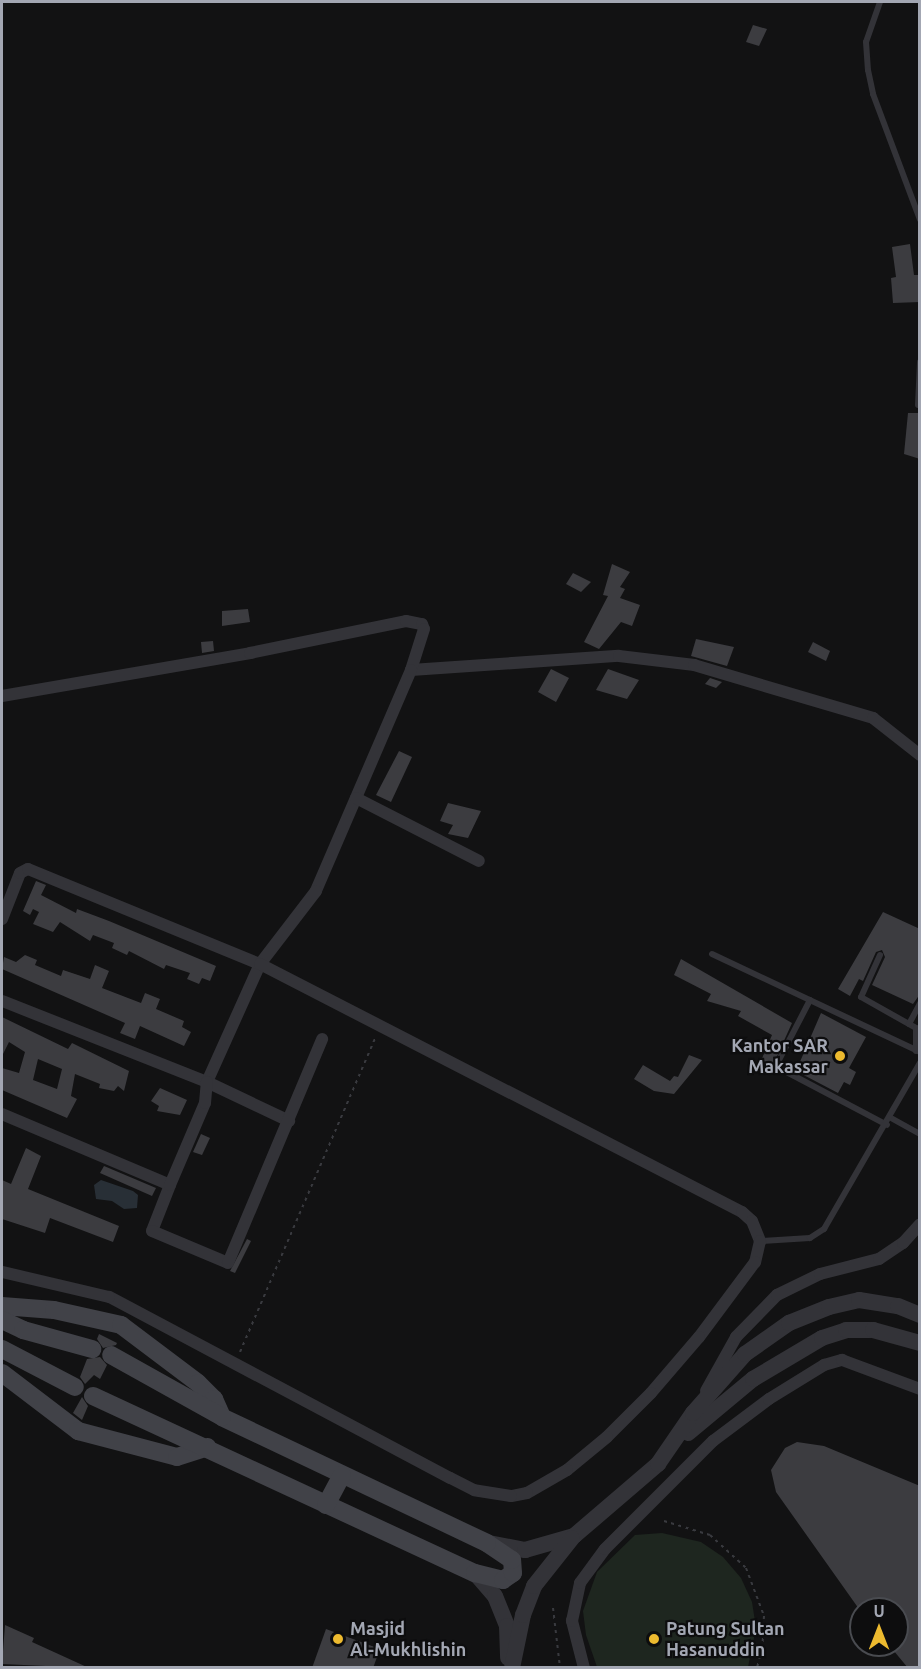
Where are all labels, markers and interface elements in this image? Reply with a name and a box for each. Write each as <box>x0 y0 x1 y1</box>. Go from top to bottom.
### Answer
place label: Kantor SAR Makassar <box>731 1035 828 1078</box>
marker: Kantor SAR Makassar <box>833 1049 847 1063</box>
north arrow <box>849 1597 909 1657</box>
text: U <box>873 1602 885 1620</box>
place label: Masjid Al-Mukhlishin <box>350 1618 466 1660</box>
place label: Patung Sultan Hasanuddin <box>666 1618 785 1660</box>
marker: Masjid Al-Mukhlishin <box>331 1632 345 1646</box>
marker: Patung Sultan Hasanuddin <box>647 1632 661 1646</box>

